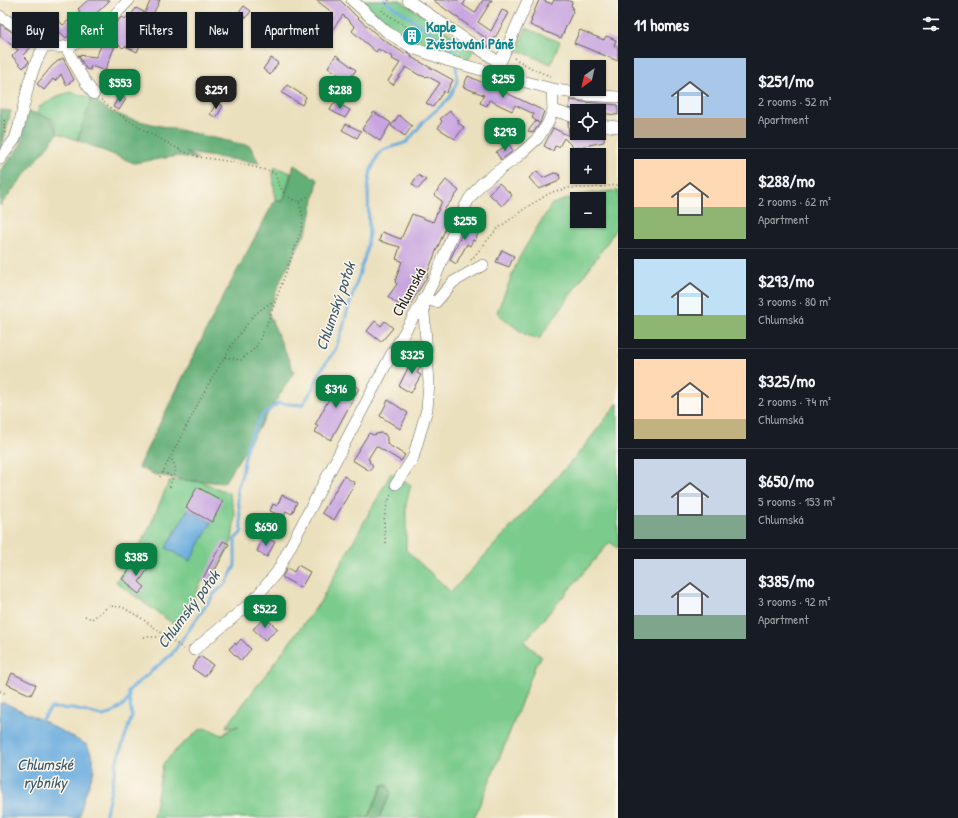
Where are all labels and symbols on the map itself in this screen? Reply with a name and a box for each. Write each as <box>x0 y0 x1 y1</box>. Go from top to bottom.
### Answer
place label: Kaple Zvěstování Páně <box>426 16 514 54</box>
building icon: Kaple Zvěstování Páně <box>401 25 423 47</box>
north arrow <box>570 60 606 96</box>
pin: $255 <box>479 65 527 99</box>
pin: $553 <box>96 69 144 103</box>
pin: $251 <box>192 76 240 110</box>
pin: $288 <box>316 76 364 110</box>
pin: $293 <box>481 118 529 152</box>
pin: $255 <box>441 207 489 241</box>
water label: Chlumský potok <box>310 258 361 353</box>
street label: Chlumská <box>387 264 431 320</box>
pin: $325 <box>388 341 436 375</box>
pin: $316 <box>312 375 360 409</box>
pin: $650 <box>242 513 290 547</box>
pin: $385 <box>112 543 160 577</box>
water label: Chlumský potok <box>151 564 225 652</box>
pin: $522 <box>241 595 289 629</box>
water label: Chlumské rybníky <box>17 753 74 793</box>

